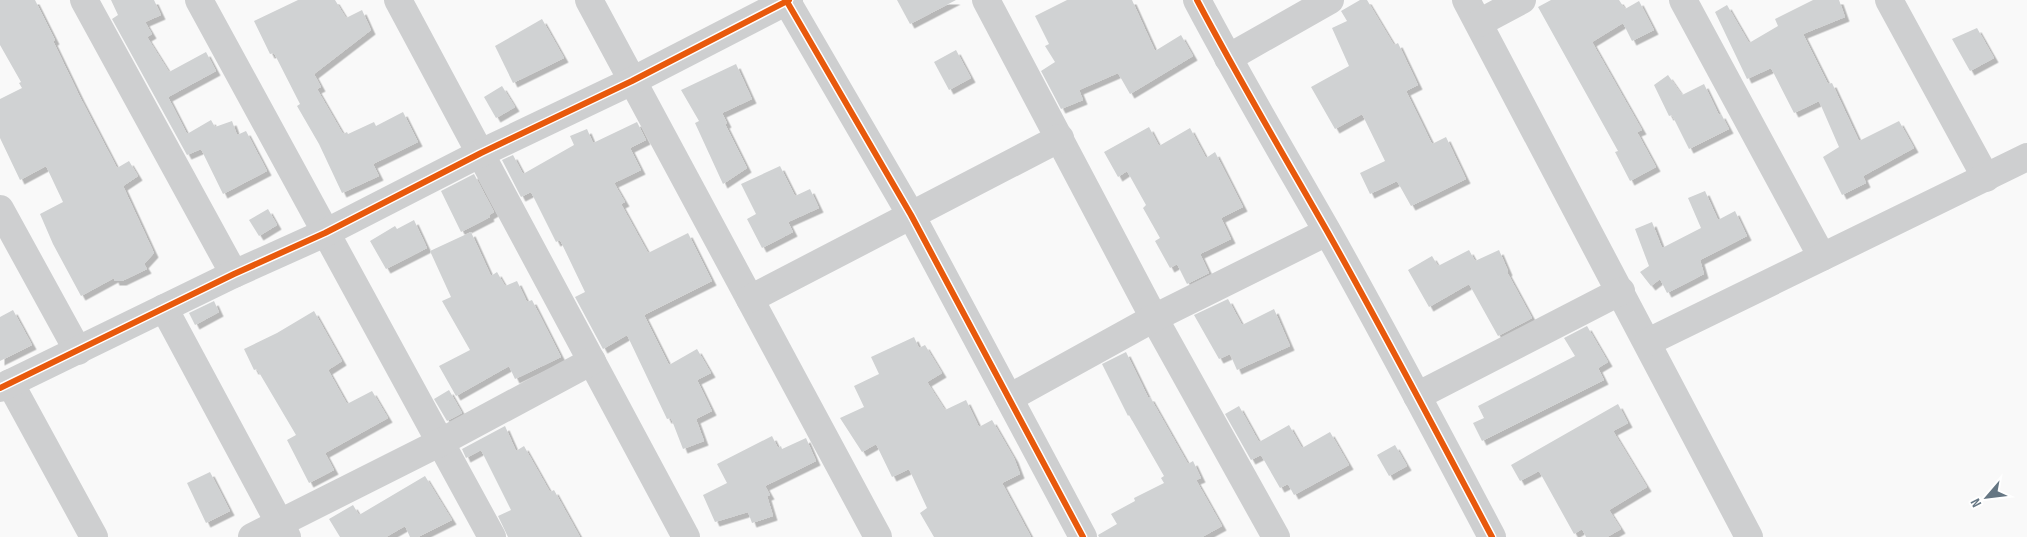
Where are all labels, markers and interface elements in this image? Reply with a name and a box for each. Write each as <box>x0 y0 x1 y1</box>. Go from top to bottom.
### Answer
north arrow <box>1962 472 2012 522</box>
text: N <box>1967 496 1985 510</box>

